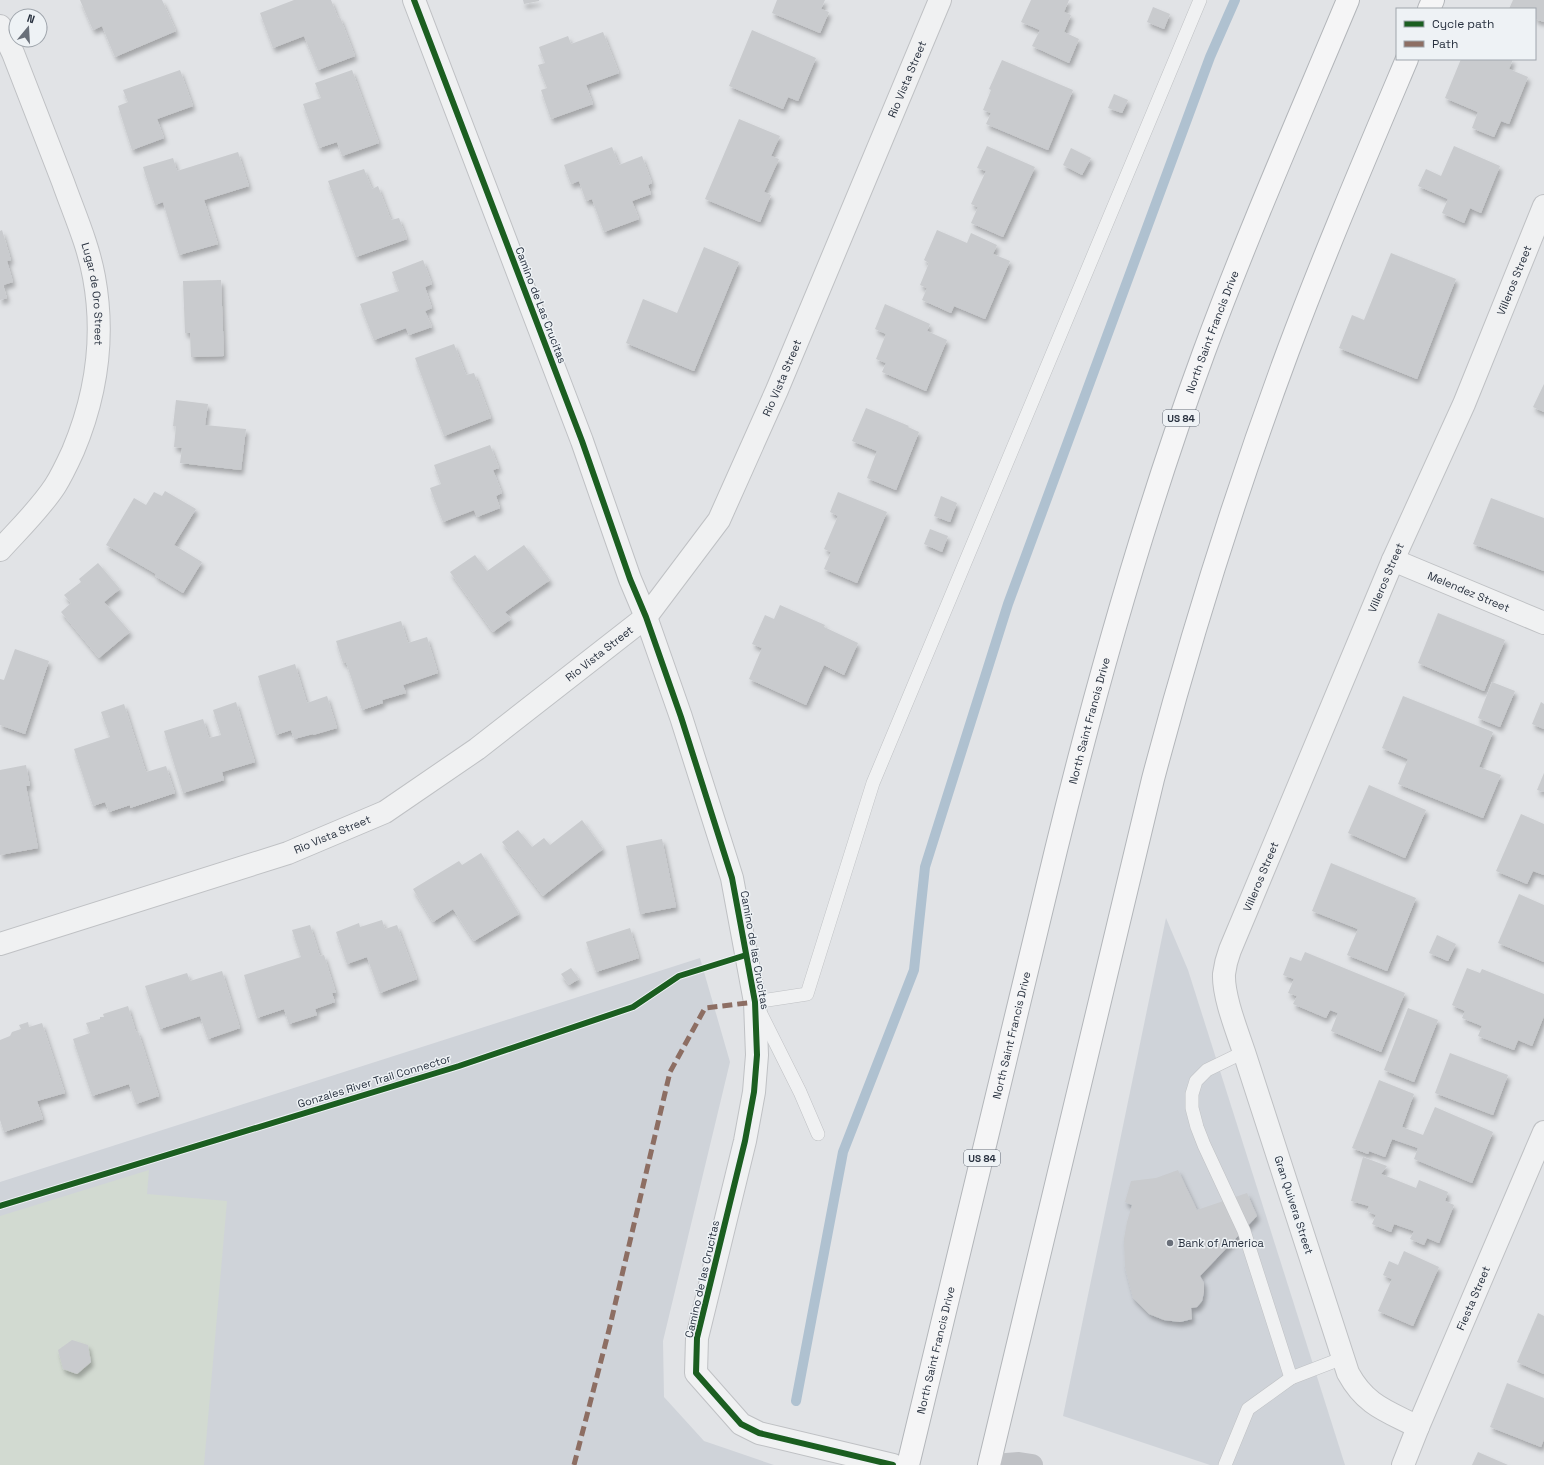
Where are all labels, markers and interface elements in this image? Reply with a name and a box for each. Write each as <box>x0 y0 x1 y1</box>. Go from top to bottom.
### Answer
north arrow <box>8 8 48 48</box>
legend <box>1396 8 1536 60</box>
text: N <box>25 11 37 26</box>
text: Cycle path <box>1432 16 1494 32</box>
text: Path <box>1432 36 1458 52</box>
street label: Rio Vista Street <box>885 38 929 120</box>
street label: Lugar de Oro Street <box>78 241 106 346</box>
street label: Villeros Street <box>1494 243 1534 317</box>
street label: Camino de Las Crucitas <box>512 245 570 365</box>
street label: North Saint Francis Drive <box>1183 268 1242 395</box>
street label: Rio Vista Street <box>759 337 804 419</box>
road number: US 84 <box>1163 410 1199 426</box>
street label: Villeros Street <box>1365 541 1407 615</box>
street label: Melendez Street <box>1426 568 1512 615</box>
street label: Rio Vista Street <box>563 623 636 684</box>
street label: North Saint Francis Drive <box>1066 656 1113 786</box>
street label: Rio Vista Street <box>292 812 373 857</box>
street label: Villeros Street <box>1240 840 1281 914</box>
street label: Camino de las Crucitas <box>738 890 772 1011</box>
street label: North Saint Francis Drive <box>989 970 1033 1100</box>
street label: Gonzales River Trail Connector <box>296 1051 452 1111</box>
road number: US 84 <box>964 1150 1000 1166</box>
street label: Gran Quivera Street <box>1271 1154 1317 1256</box>
street label: Camino de las Crucitas <box>682 1219 722 1339</box>
place label: Bank of America <box>1178 1236 1265 1250</box>
marker: Bank of America <box>1165 1238 1175 1248</box>
street label: Fiesta Street <box>1453 1264 1493 1332</box>
street label: North Saint Francis Drive <box>914 1285 958 1415</box>

